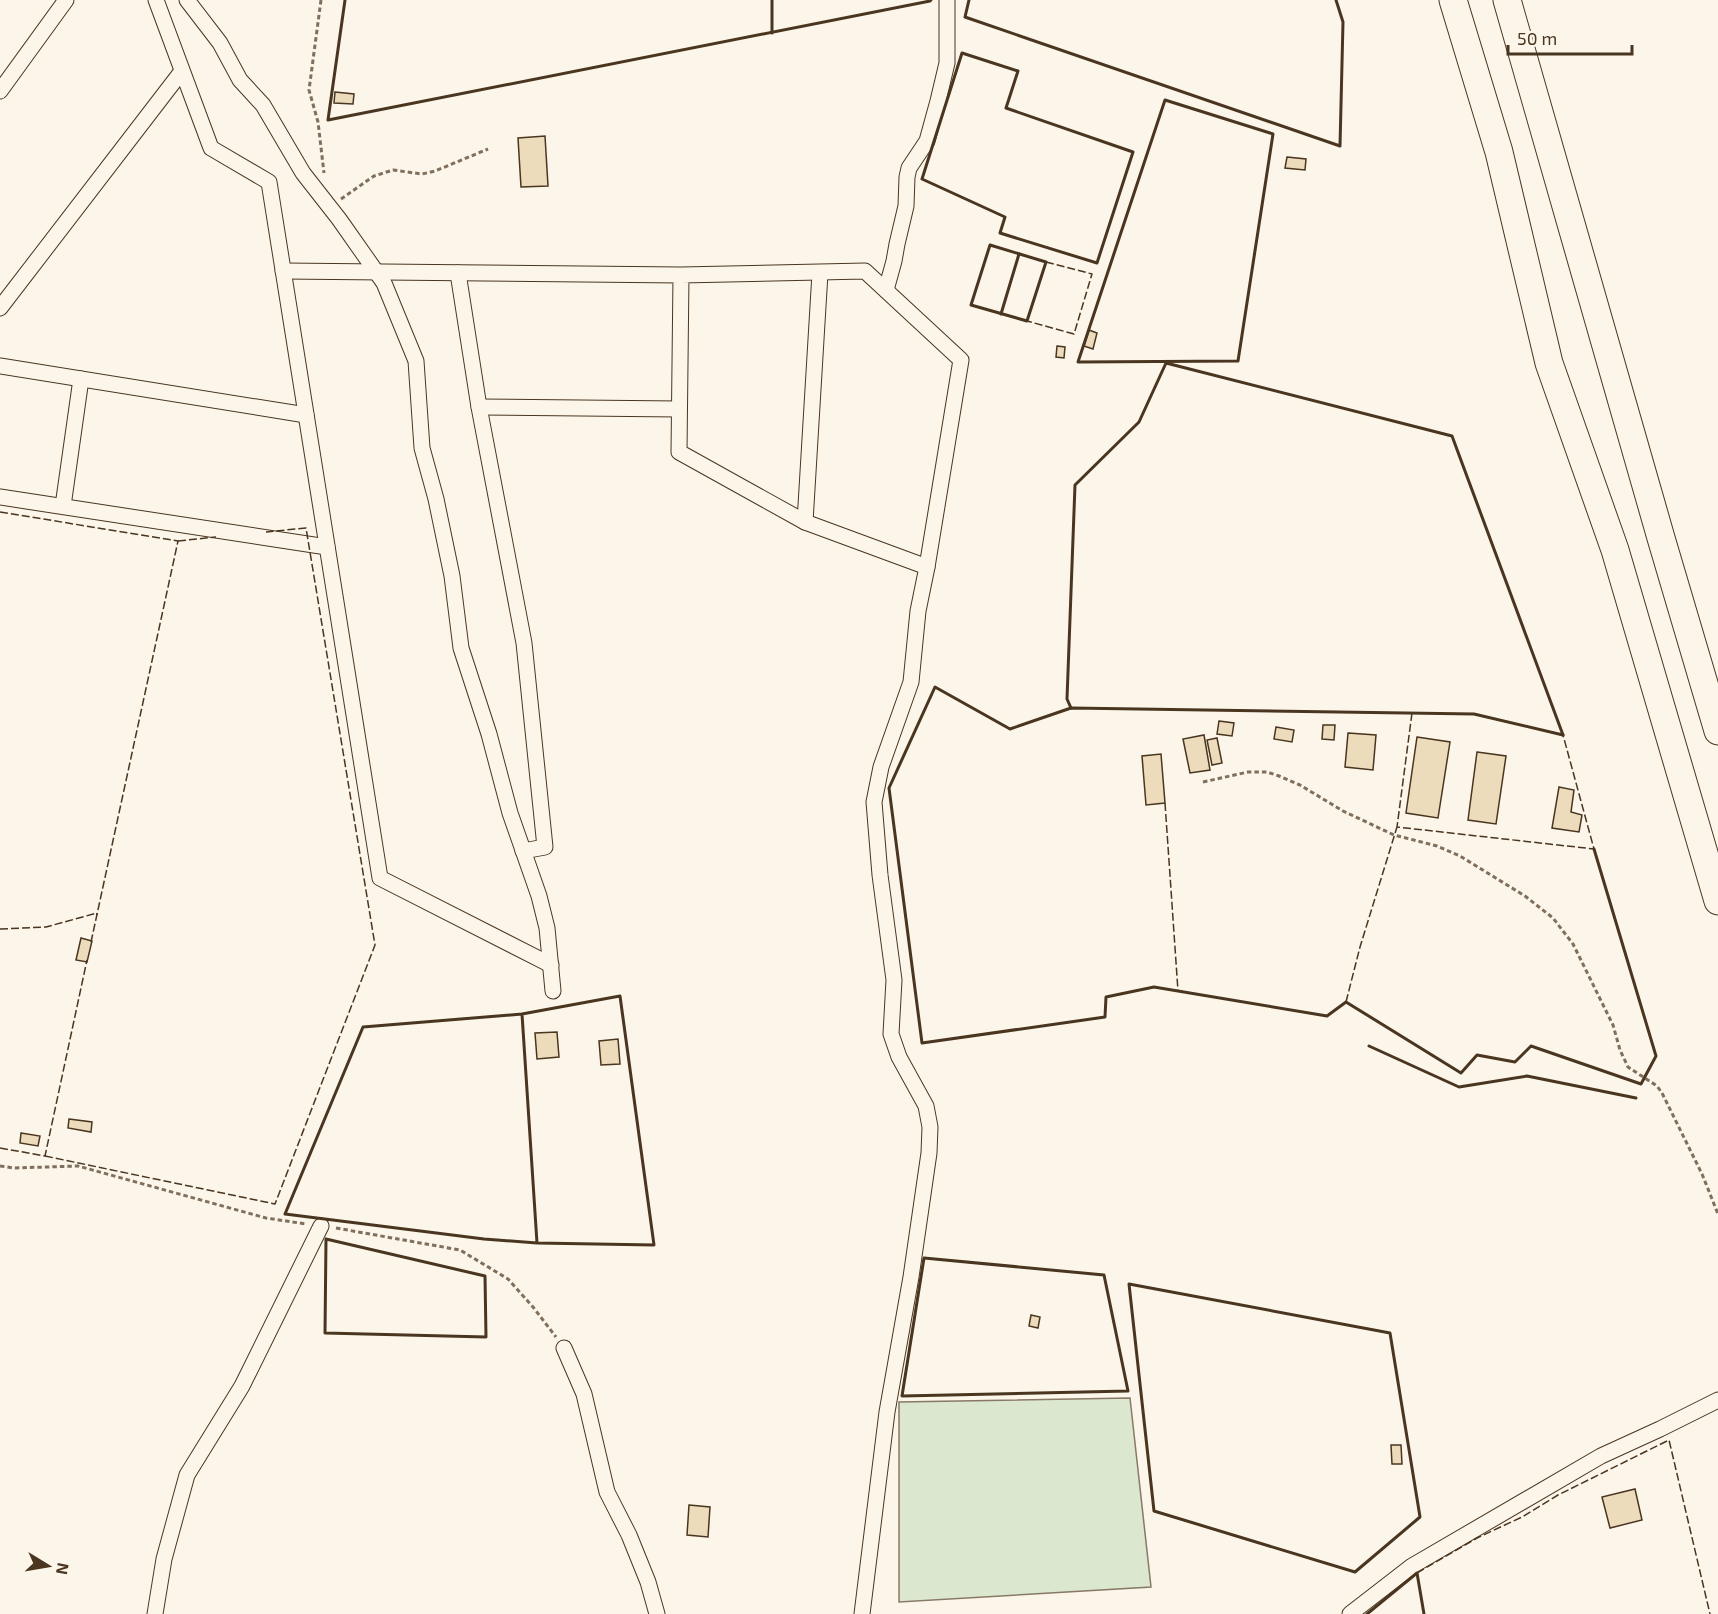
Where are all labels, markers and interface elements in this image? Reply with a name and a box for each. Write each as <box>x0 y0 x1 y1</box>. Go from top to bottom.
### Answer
scale bar <box>1508 18 1632 56</box>
text: 50 m <box>1517 27 1557 49</box>
north arrow <box>18 1536 78 1596</box>
text: N <box>53 1561 74 1576</box>

